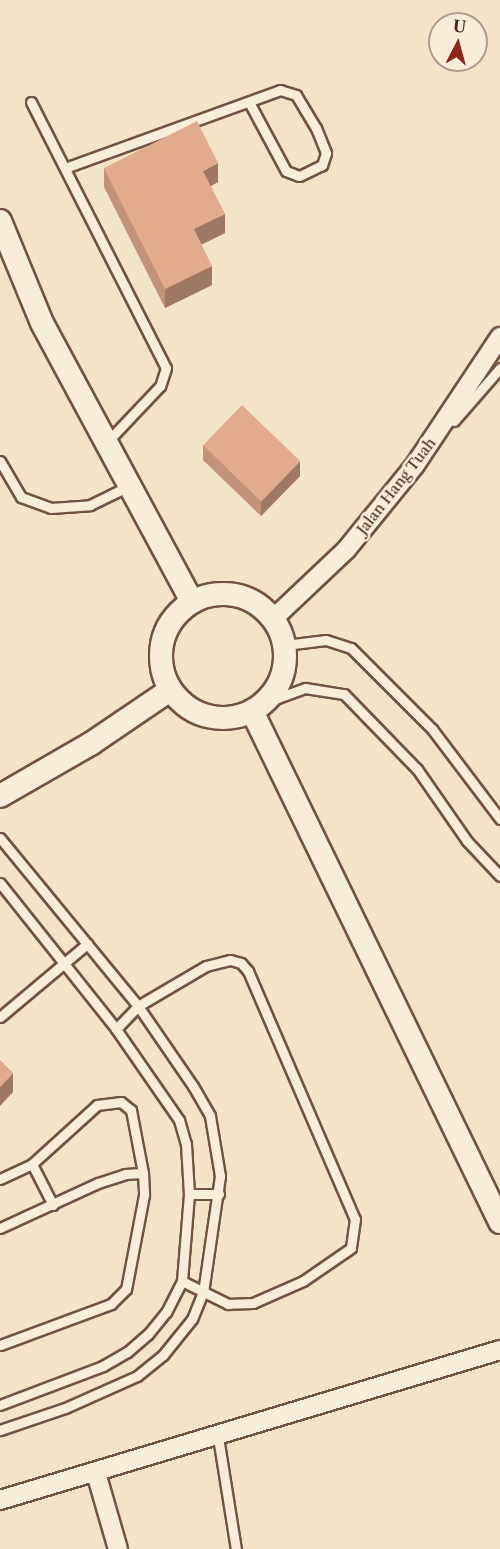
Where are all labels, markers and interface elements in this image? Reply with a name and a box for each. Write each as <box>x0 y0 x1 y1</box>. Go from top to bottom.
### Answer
north arrow <box>428 12 488 72</box>
text: U <box>452 15 467 37</box>
street label: Jalan Hang Tuah <box>353 434 439 538</box>

